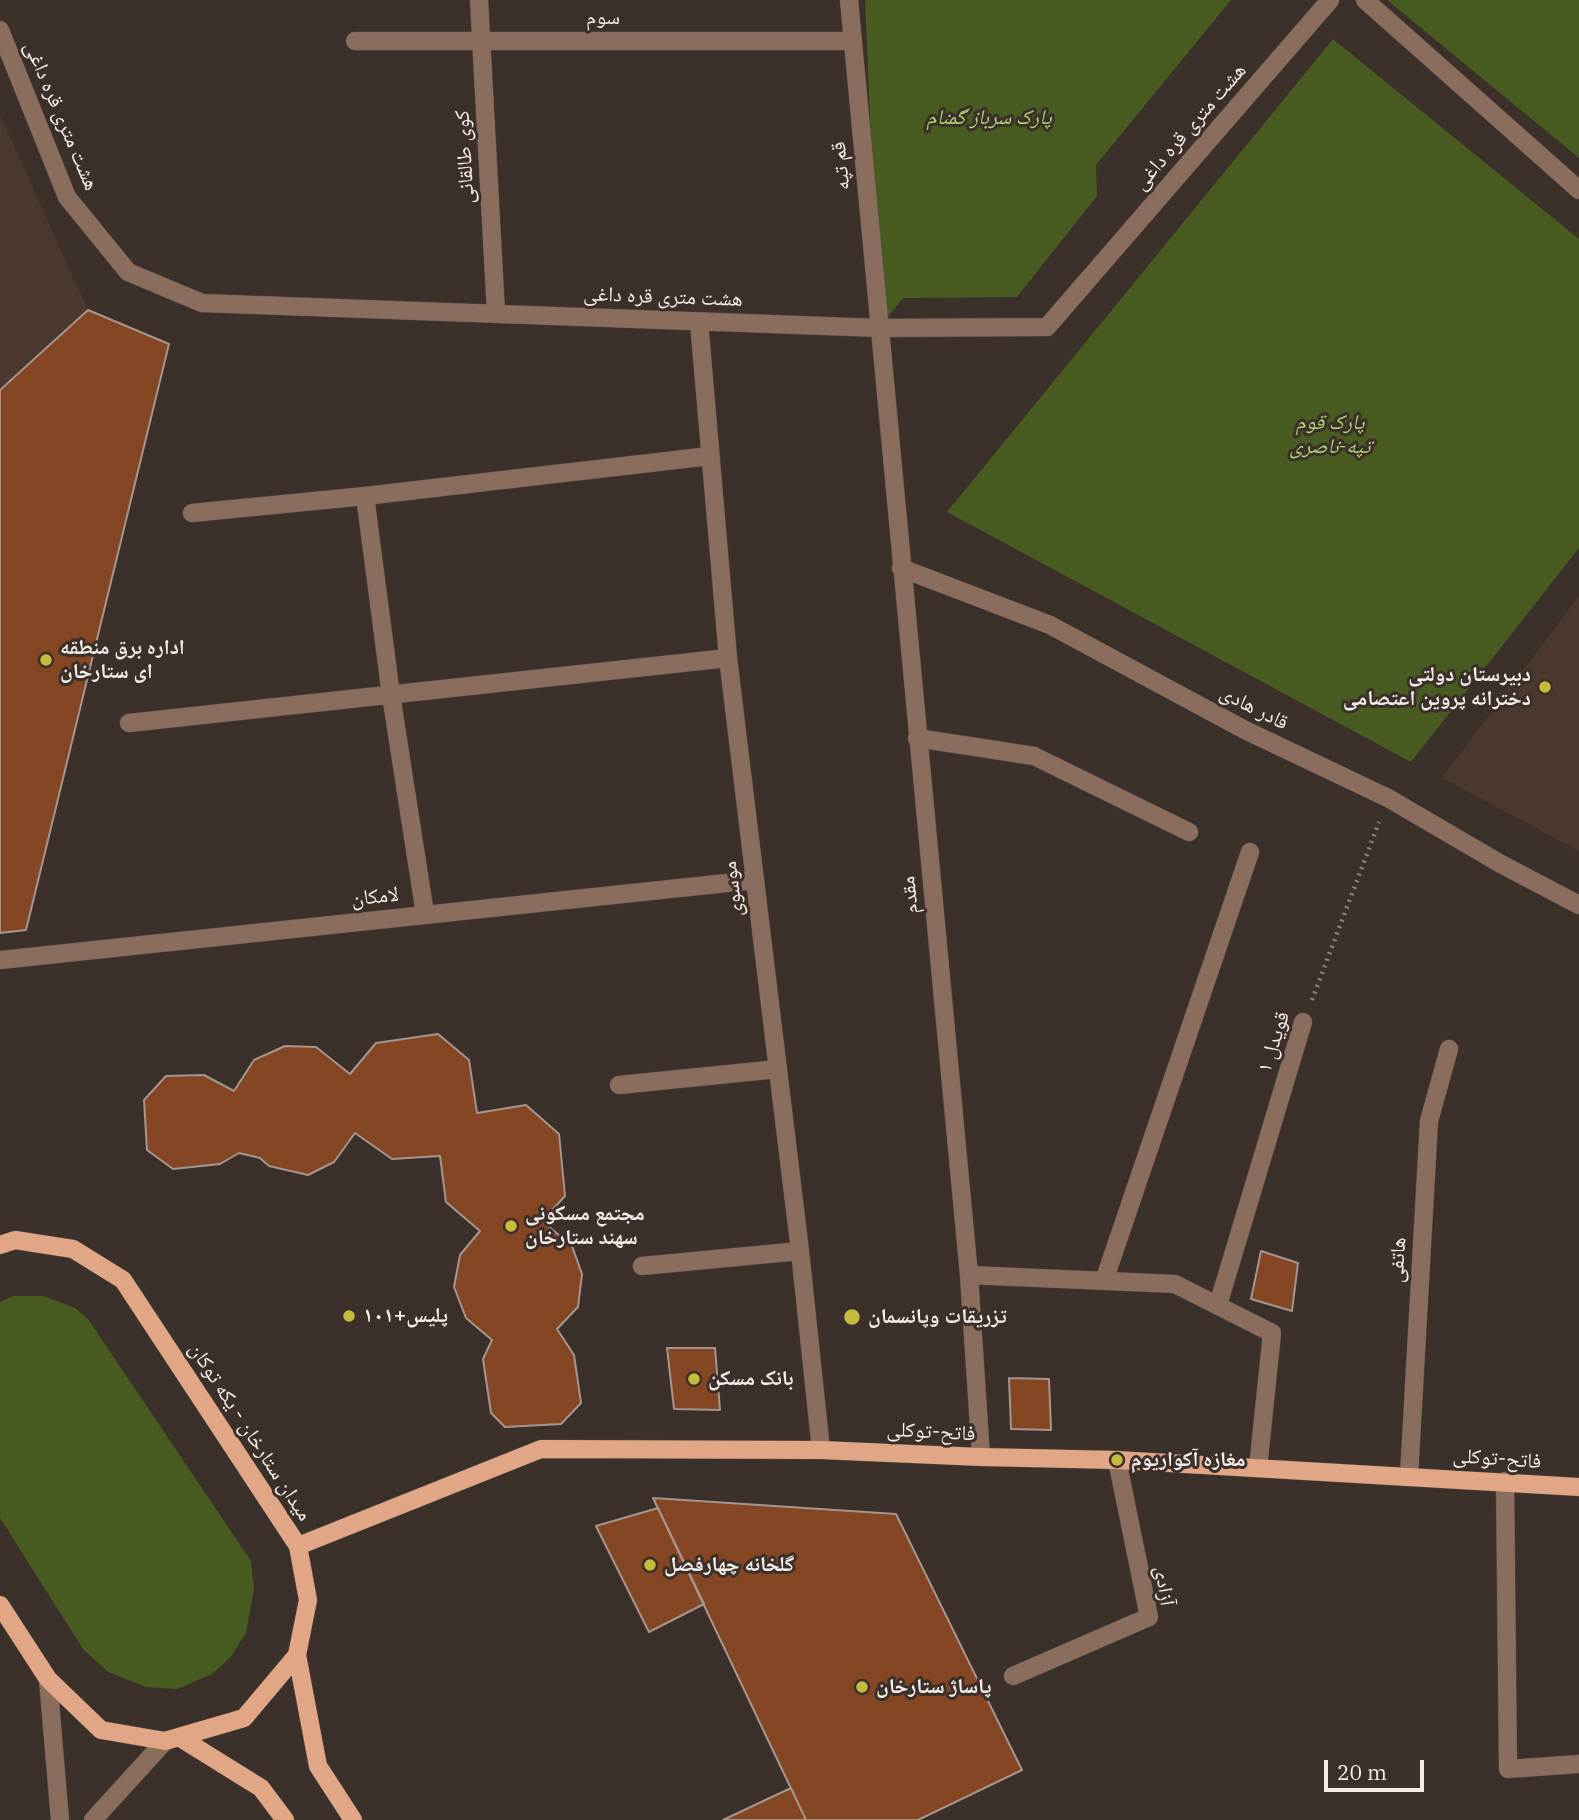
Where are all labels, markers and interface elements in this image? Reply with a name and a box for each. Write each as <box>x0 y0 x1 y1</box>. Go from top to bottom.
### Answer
street label: سوم <box>586 5 620 31</box>
street label: هشت متری قره داغی <box>18 38 104 194</box>
street label: هشت متری قره داغی <box>1128 59 1252 195</box>
park label: پارک سرباز گمنام <box>926 105 1052 131</box>
street label: کوی طالقانی <box>450 110 480 204</box>
street label: قم تپه <box>826 140 856 192</box>
street label: هشت متری قره داغی <box>583 282 743 312</box>
park label: پارک قوم تپه-ناصری <box>1290 410 1370 460</box>
place label: اداره برق منطقه ای ستارخان <box>60 635 185 685</box>
marker: اداره برق منطقه ای ستارخان <box>38 652 54 668</box>
place label: دبیرستان دولتی دخترانه پروین اعتصامی <box>1343 662 1531 712</box>
marker: دبیرستان دولتی دخترانه پروین اعتصامی <box>1537 679 1553 695</box>
street label: قادر هادی <box>1216 680 1292 736</box>
street label: موسوی <box>717 860 749 918</box>
street label: مقدم <box>895 875 925 915</box>
street label: لامکان <box>350 882 400 912</box>
street label: قویدل ۱ <box>1252 1008 1296 1076</box>
place label: مجتمع مسکونی سهند ستارخان <box>525 1201 645 1251</box>
marker: مجتمع مسکونی سهند ستارخان <box>503 1218 519 1234</box>
street label: هاتفی <box>1384 1237 1412 1283</box>
place label: پلیس+۱۰۱ <box>363 1303 448 1329</box>
place label: تزریقات وپانسمان <box>868 1304 1007 1330</box>
marker: تزریقات وپانسمان <box>842 1307 862 1327</box>
marker: پلیس+۱۰۱ <box>341 1308 357 1324</box>
street label: میدان ستارخان - یکه توکان <box>183 1338 317 1526</box>
place label: بانک مسکن <box>708 1366 794 1392</box>
marker: بانک مسکن <box>686 1371 702 1387</box>
street label: فاتح-توکلی <box>886 1417 976 1447</box>
street label: فاتح-توکلی <box>1452 1443 1542 1475</box>
place label: مغازه آکواریوم <box>1131 1447 1245 1473</box>
marker: مغازه آکواریوم <box>1109 1452 1125 1468</box>
place label: گلخانه چهارفصل <box>664 1552 794 1578</box>
marker: گلخانه چهارفصل <box>642 1557 658 1573</box>
street label: آزادی <box>1149 1565 1179 1607</box>
place label: پاساژ ستارخان <box>876 1674 991 1700</box>
marker: پاساژ ستارخان <box>854 1679 870 1695</box>
scale bar <box>1327 1746 1427 1790</box>
text: 20 m <box>1337 1758 1387 1786</box>

